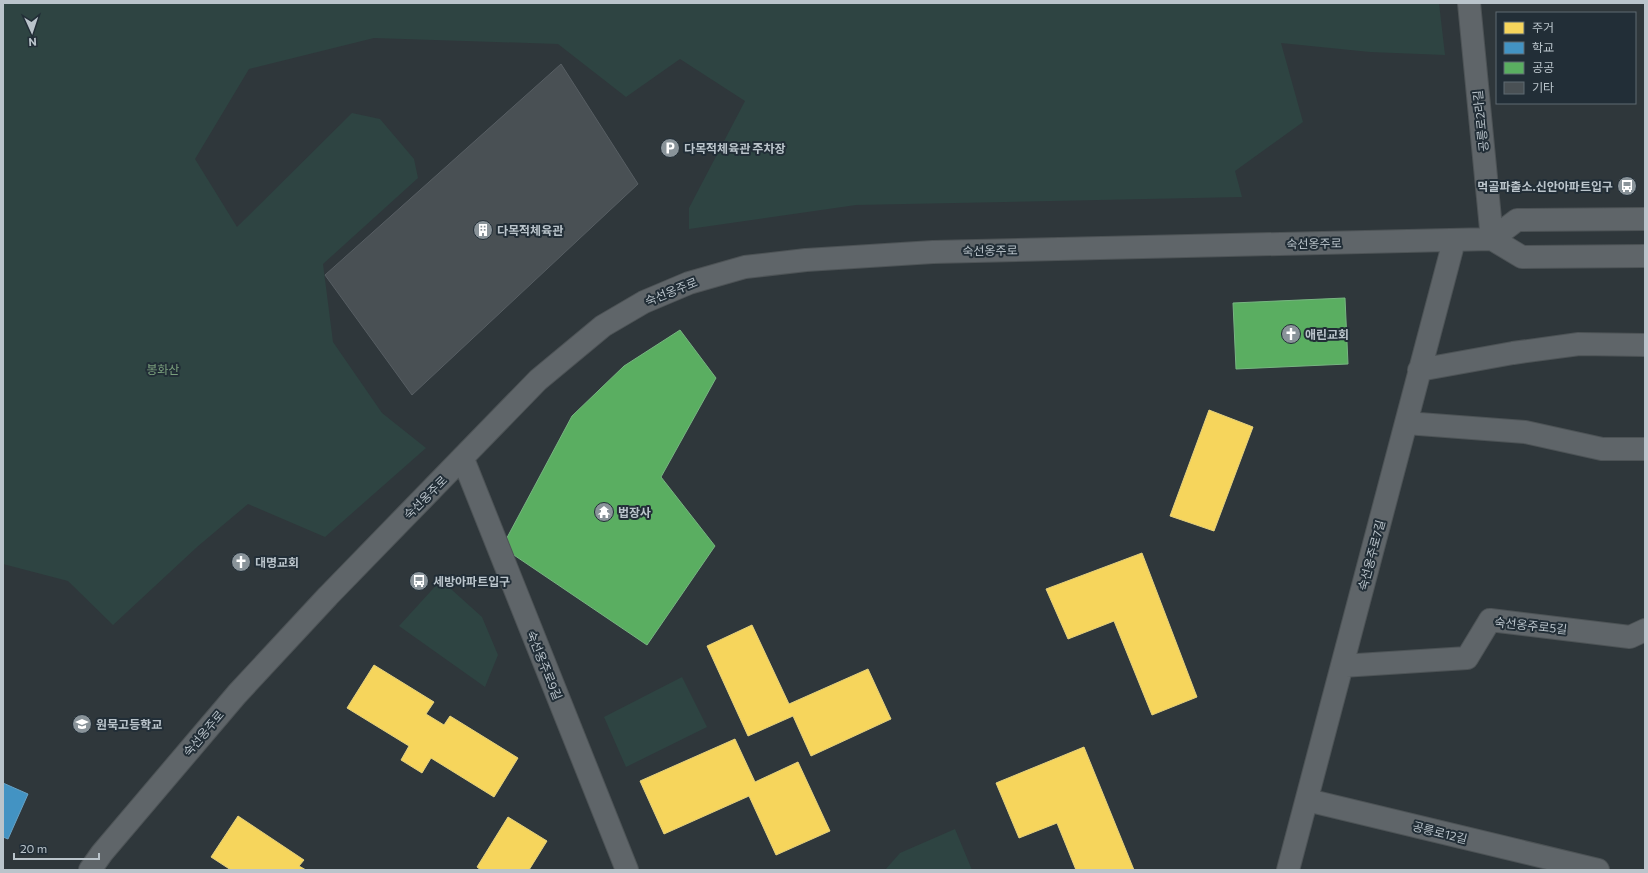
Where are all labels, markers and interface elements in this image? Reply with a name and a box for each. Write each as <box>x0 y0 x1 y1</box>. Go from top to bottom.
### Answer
north arrow <box>12 12 52 52</box>
legend <box>1496 12 1636 104</box>
text: 주거 <box>1532 20 1554 34</box>
text: N <box>28 36 37 49</box>
text: 학교 <box>1532 40 1554 54</box>
text: 공공 <box>1532 60 1554 74</box>
text: 기타 <box>1532 80 1554 94</box>
street label: 공릉로2라길 <box>1470 90 1490 152</box>
parking icon: 다목적체육관 주차장 <box>659 137 681 159</box>
place label: 다목적체육관 주차장 <box>684 141 786 155</box>
bus stop icon: 먹골파출소.신안아파트입구 <box>1616 175 1638 197</box>
place label: 먹골파출소.신안아파트입구 <box>1477 179 1613 193</box>
building icon: 다목적체육관 <box>472 219 494 241</box>
place label: 다목적체육관 <box>497 223 563 237</box>
street label: 숙선옹주로 <box>1286 236 1342 250</box>
street label: 숙선옹주로 <box>962 243 1018 257</box>
street label: 숙선옹주로 <box>643 274 699 308</box>
church icon: 애린교회 <box>1280 323 1302 345</box>
place label: 애린교회 <box>1305 327 1349 341</box>
park label: 봉화산 <box>146 362 180 376</box>
street label: 숙선옹주로 <box>401 473 449 521</box>
temple icon: 법장사 <box>593 501 615 523</box>
place label: 법장사 <box>618 505 651 519</box>
street label: 숙선옹주로7길 <box>1355 518 1387 592</box>
church icon: 대명교회 <box>230 551 252 573</box>
place label: 대명교회 <box>255 555 299 569</box>
bus stop icon: 세방아파트입구 <box>408 570 430 592</box>
place label: 세방아파트입구 <box>433 574 510 588</box>
street label: 숙선옹주로5길 <box>1494 614 1568 636</box>
street label: 숙선옹주로9길 <box>525 628 565 702</box>
street label: 숙선옹주로 <box>180 707 226 759</box>
school or university icon: 원묵고등학교 <box>71 713 93 735</box>
place label: 원묵고등학교 <box>96 717 162 731</box>
street label: 공릉로12길 <box>1411 818 1469 846</box>
scale bar <box>14 835 99 861</box>
text: 20 m <box>20 841 47 855</box>

